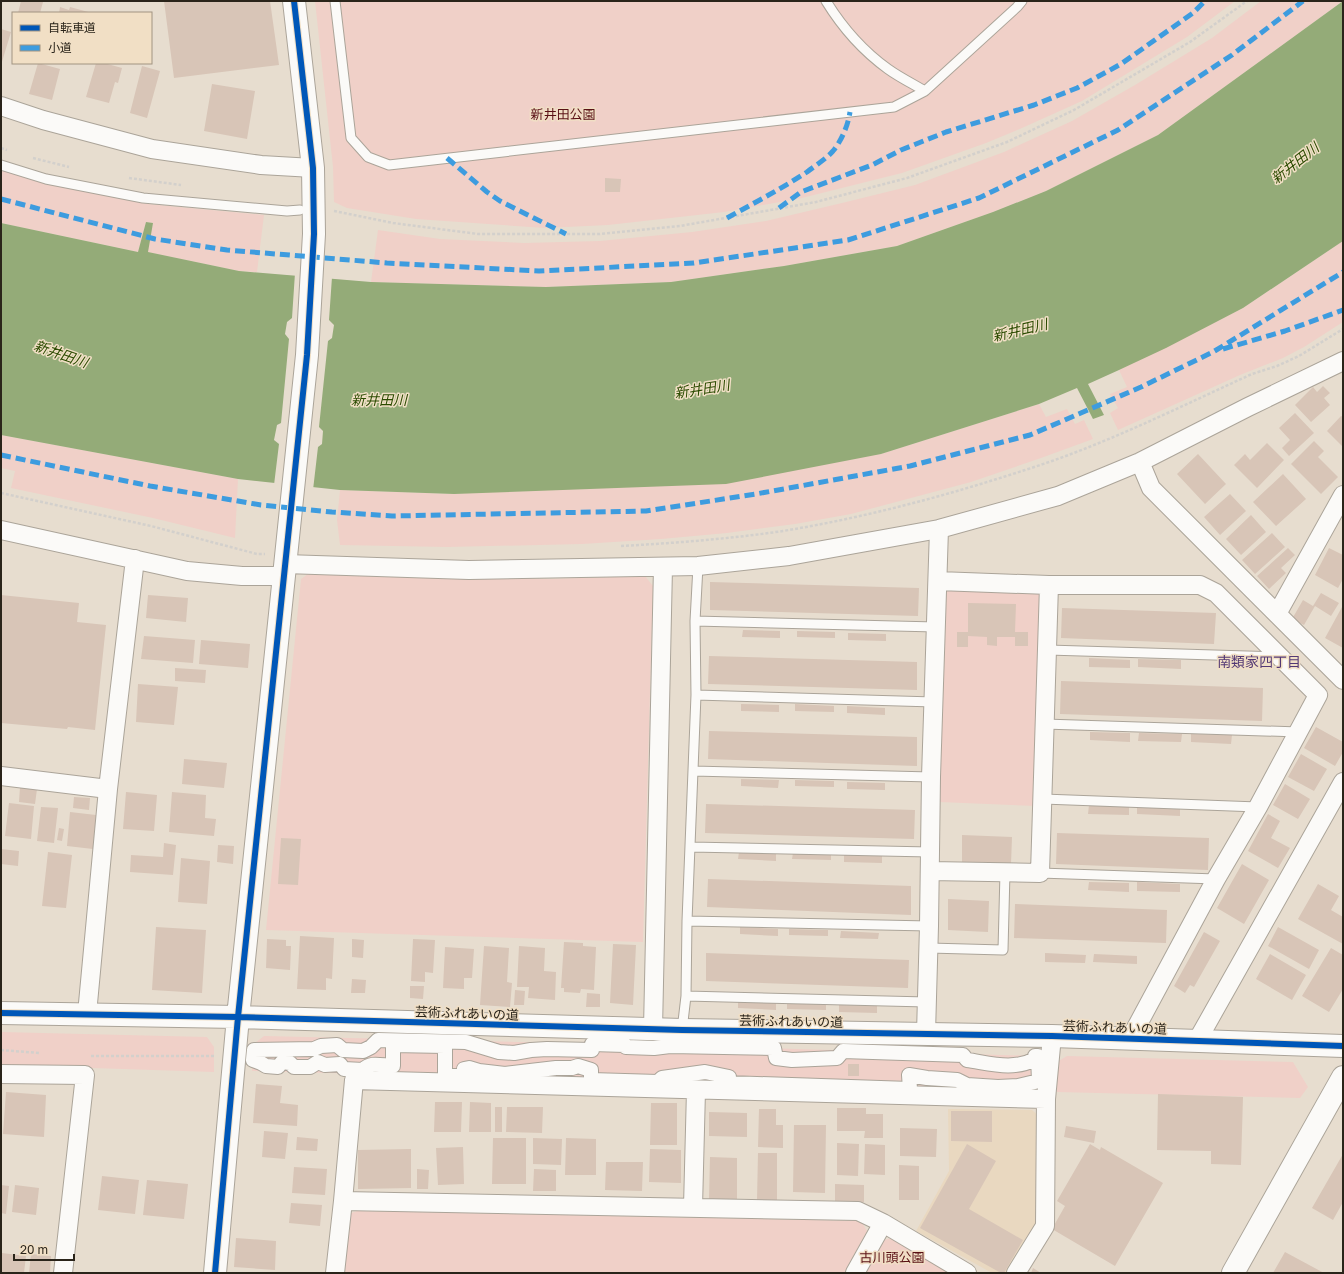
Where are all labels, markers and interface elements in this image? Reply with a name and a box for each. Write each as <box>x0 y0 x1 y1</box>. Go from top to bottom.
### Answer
legend <box>12 12 152 64</box>
text: 自転車道 <box>48 20 96 35</box>
text: 小道 <box>48 40 72 55</box>
park label: 新井田公園 <box>530 106 596 122</box>
water label: 新井田川 <box>1267 137 1324 187</box>
water label: 新井田川 <box>991 314 1051 344</box>
water label: 新井田川 <box>32 336 92 371</box>
water label: 新井田川 <box>673 375 733 401</box>
water label: 新井田川 <box>351 391 409 408</box>
district label: 南類家四丁目 <box>1217 653 1301 670</box>
street label: 芸術ふれあいの道 <box>415 1003 519 1023</box>
street label: 芸術ふれあいの道 <box>739 1012 843 1030</box>
street label: 芸術ふれあいの道 <box>1063 1017 1167 1037</box>
scale bar <box>14 1236 74 1262</box>
text: 20 m <box>20 1242 48 1257</box>
park label: 古川頭公園 <box>859 1249 925 1265</box>

